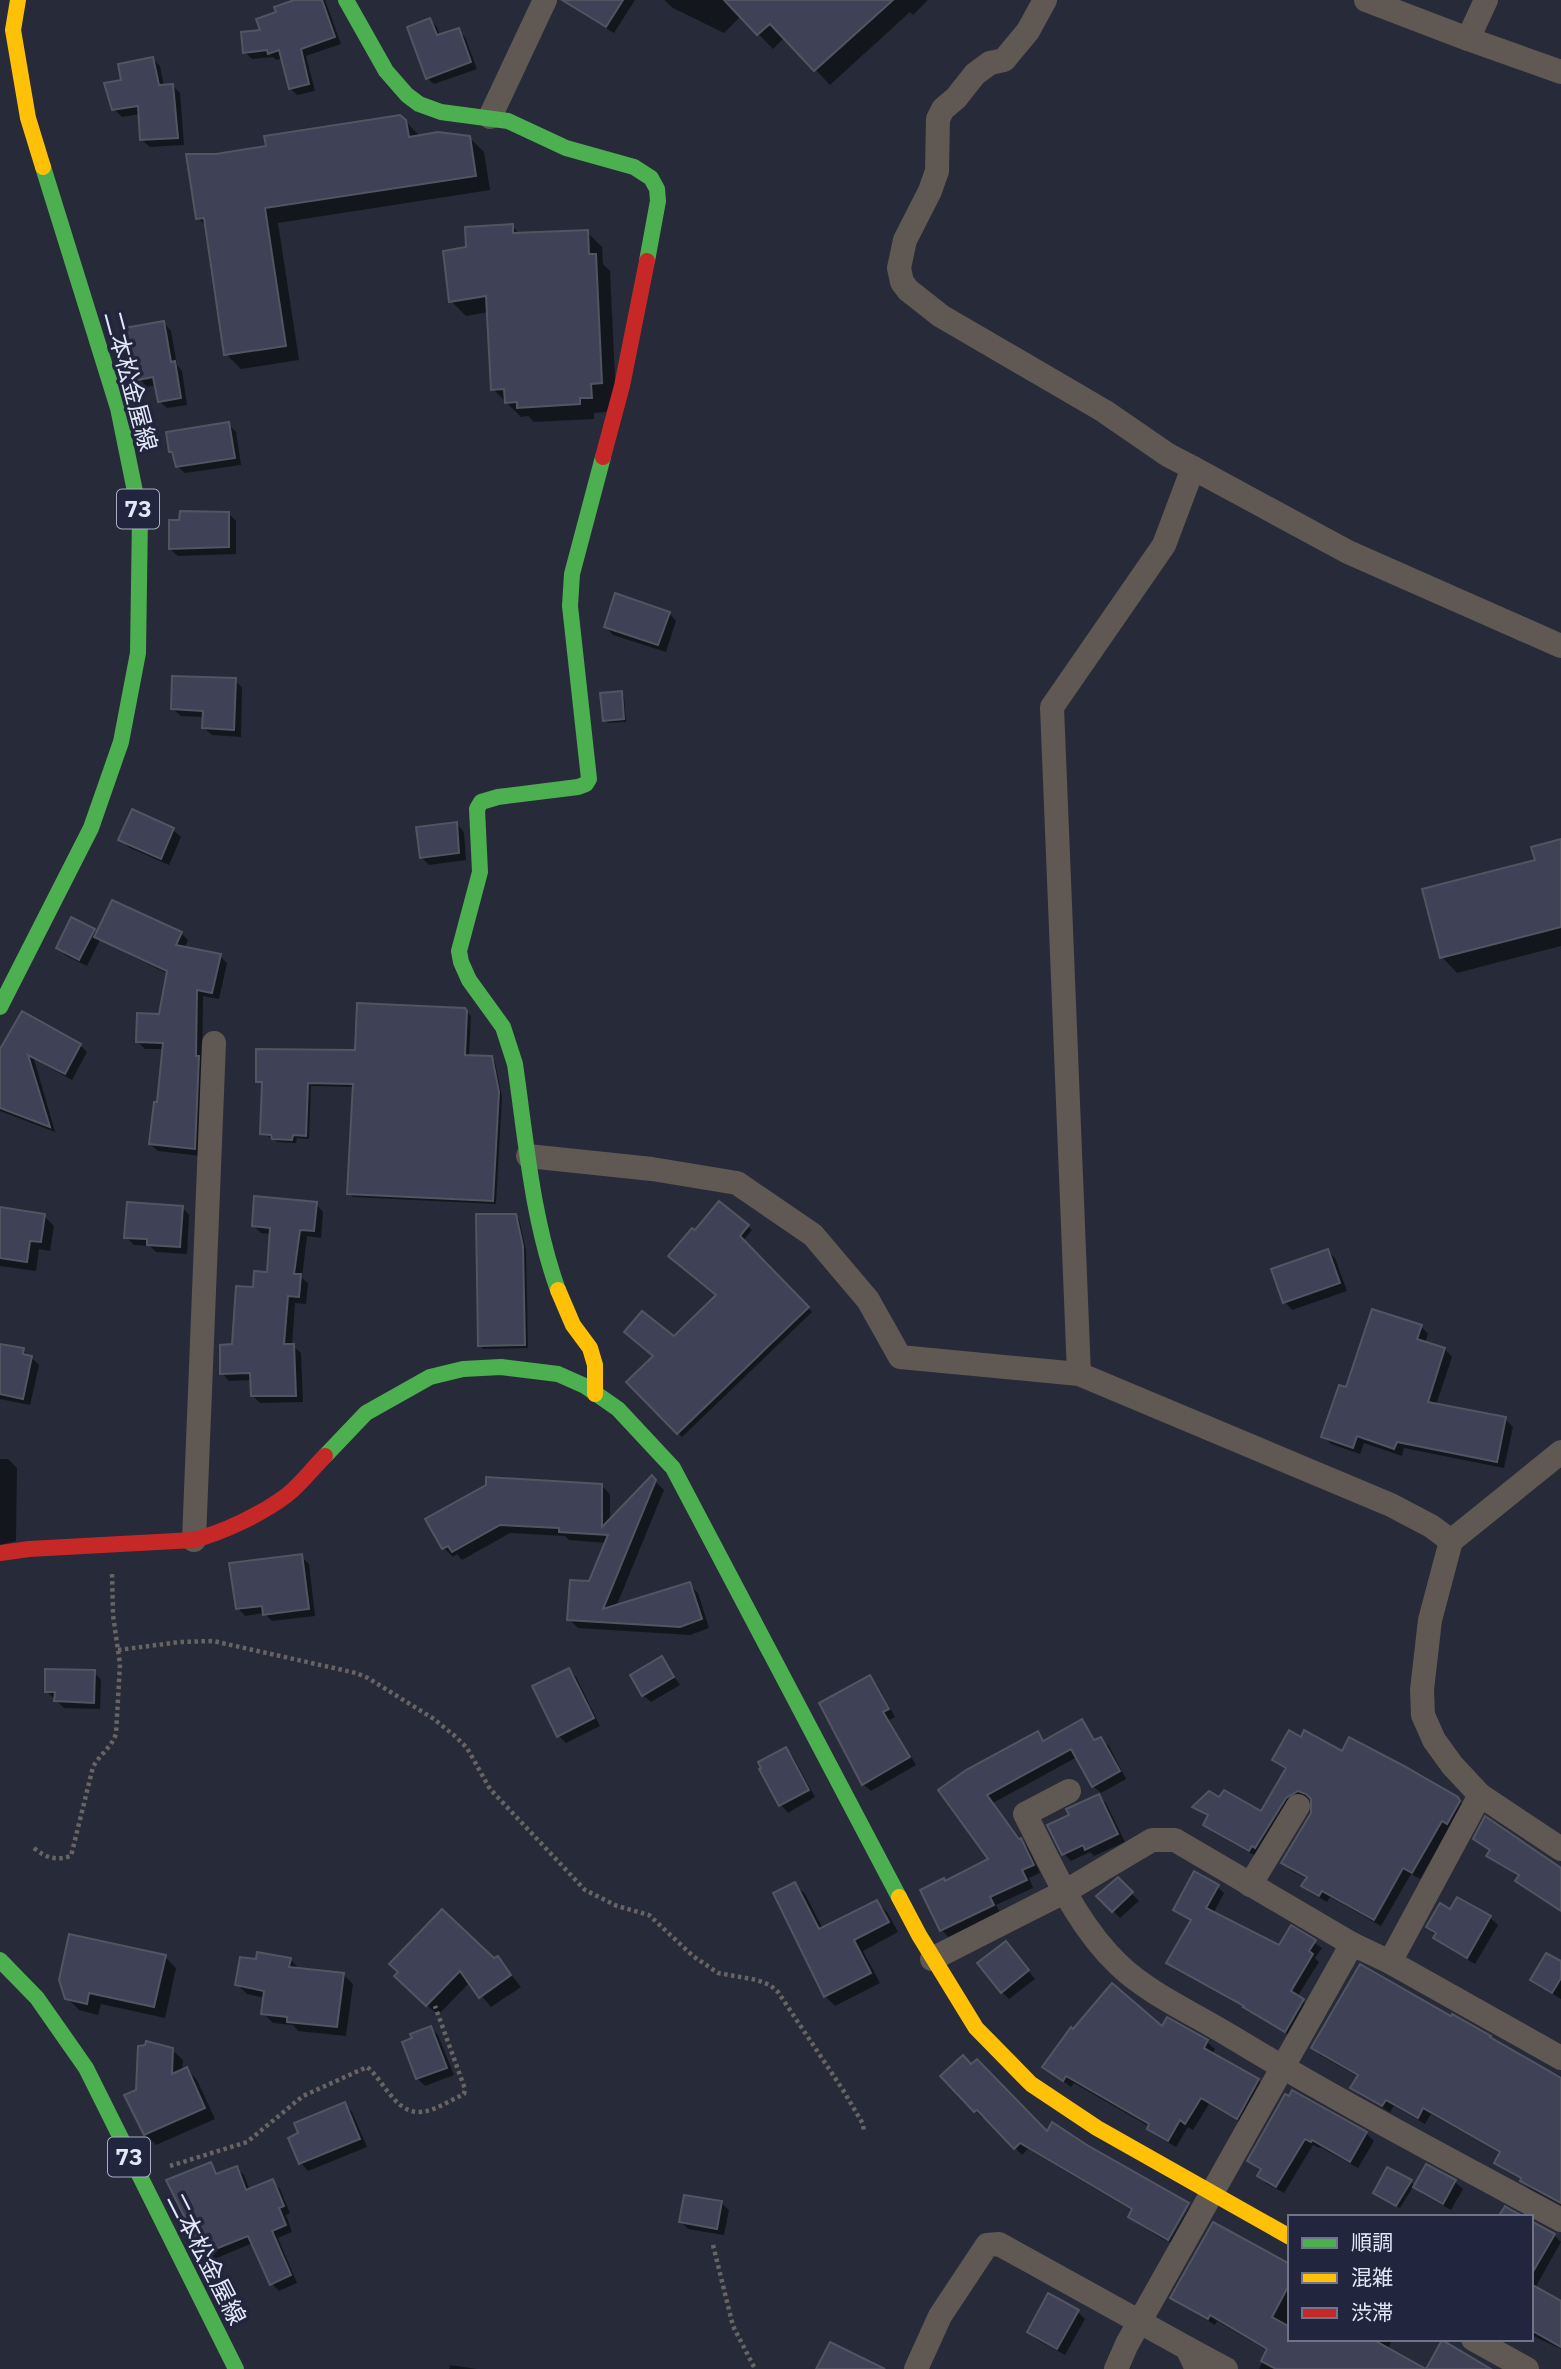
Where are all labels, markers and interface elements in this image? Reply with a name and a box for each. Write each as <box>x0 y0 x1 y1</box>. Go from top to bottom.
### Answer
street label: 二本松金屋線 <box>97 307 165 454</box>
road number: 73 <box>117 489 159 528</box>
road number: 73 <box>108 2138 150 2176</box>
street label: 二本松金屋線 <box>160 2187 254 2330</box>
legend <box>1288 2215 1533 2341</box>
text: 順調 <box>1351 2228 1393 2256</box>
text: 混雑 <box>1351 2263 1393 2291</box>
text: 渋滞 <box>1351 2298 1393 2326</box>

